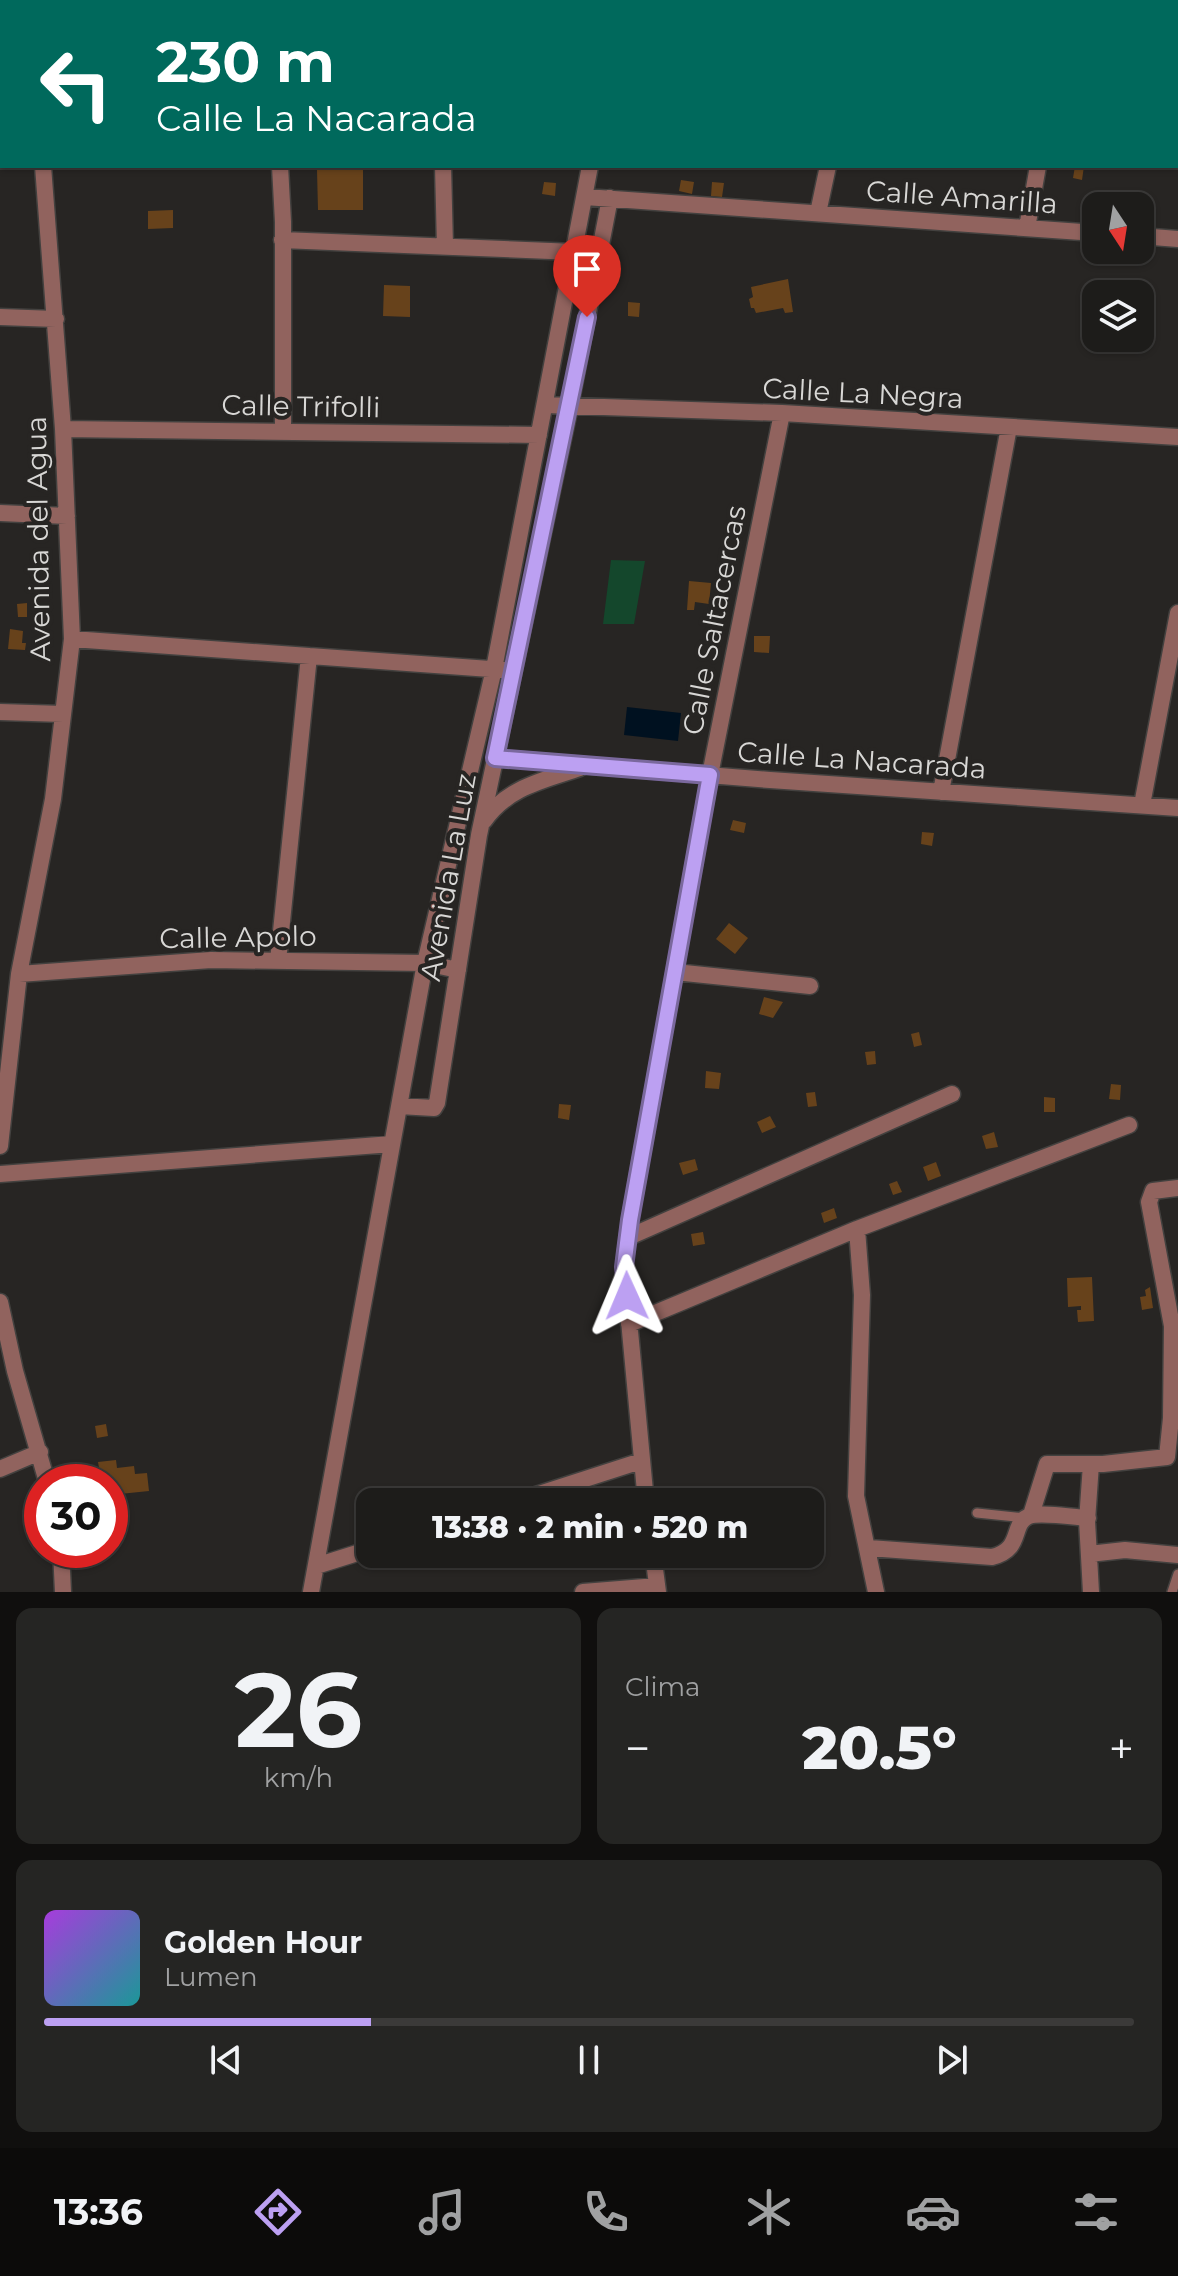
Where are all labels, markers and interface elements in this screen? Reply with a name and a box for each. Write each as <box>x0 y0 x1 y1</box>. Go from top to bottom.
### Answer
text: 230 m <box>156 28 335 96</box>
icon: left <box>24 32 128 136</box>
text: Calle La Nacarada <box>156 96 477 140</box>
street label: Calle Amarilla <box>865 173 1059 221</box>
north arrow <box>1082 192 1154 264</box>
map controls <box>1082 192 1154 352</box>
pin <box>553 235 621 317</box>
icon: arrive <box>565 247 609 291</box>
button: layers <box>1082 280 1154 352</box>
street label: Calle La Negra <box>762 371 964 415</box>
street label: Calle Trifolli <box>221 388 381 424</box>
street label: Avenida del Agua <box>19 416 57 662</box>
street label: Calle Saltacercas <box>675 502 753 738</box>
street label: Calle La Nacarada <box>736 734 988 786</box>
street label: Avenida La Luz <box>413 771 483 983</box>
street label: Calle Apolo <box>159 919 317 955</box>
position arrow <box>585 1254 669 1338</box>
speed limit sign: 30 <box>24 1464 128 1568</box>
text: 13:38 · 2 min · 520 m <box>432 1509 748 1546</box>
text: 26 <box>235 1646 362 1773</box>
text: Clima <box>625 1671 700 1703</box>
text: 20.5° <box>802 1711 957 1784</box>
text: − <box>625 1721 650 1775</box>
text: + <box>1109 1721 1134 1775</box>
text: km/h <box>264 1762 333 1794</box>
text: Golden Hour <box>164 1924 362 1961</box>
text: Lumen <box>164 1961 257 1993</box>
icon: previous <box>204 2038 248 2082</box>
icon: pause <box>567 2038 611 2082</box>
icon: next <box>930 2038 974 2082</box>
icon: directions <box>250 2184 306 2240</box>
icon: music <box>414 2184 470 2240</box>
icon: phone <box>578 2184 634 2240</box>
icon: climate <box>741 2184 797 2240</box>
icon: car <box>905 2184 961 2240</box>
icon: filters <box>1068 2184 1124 2240</box>
text: 13:36 <box>54 2190 143 2234</box>

